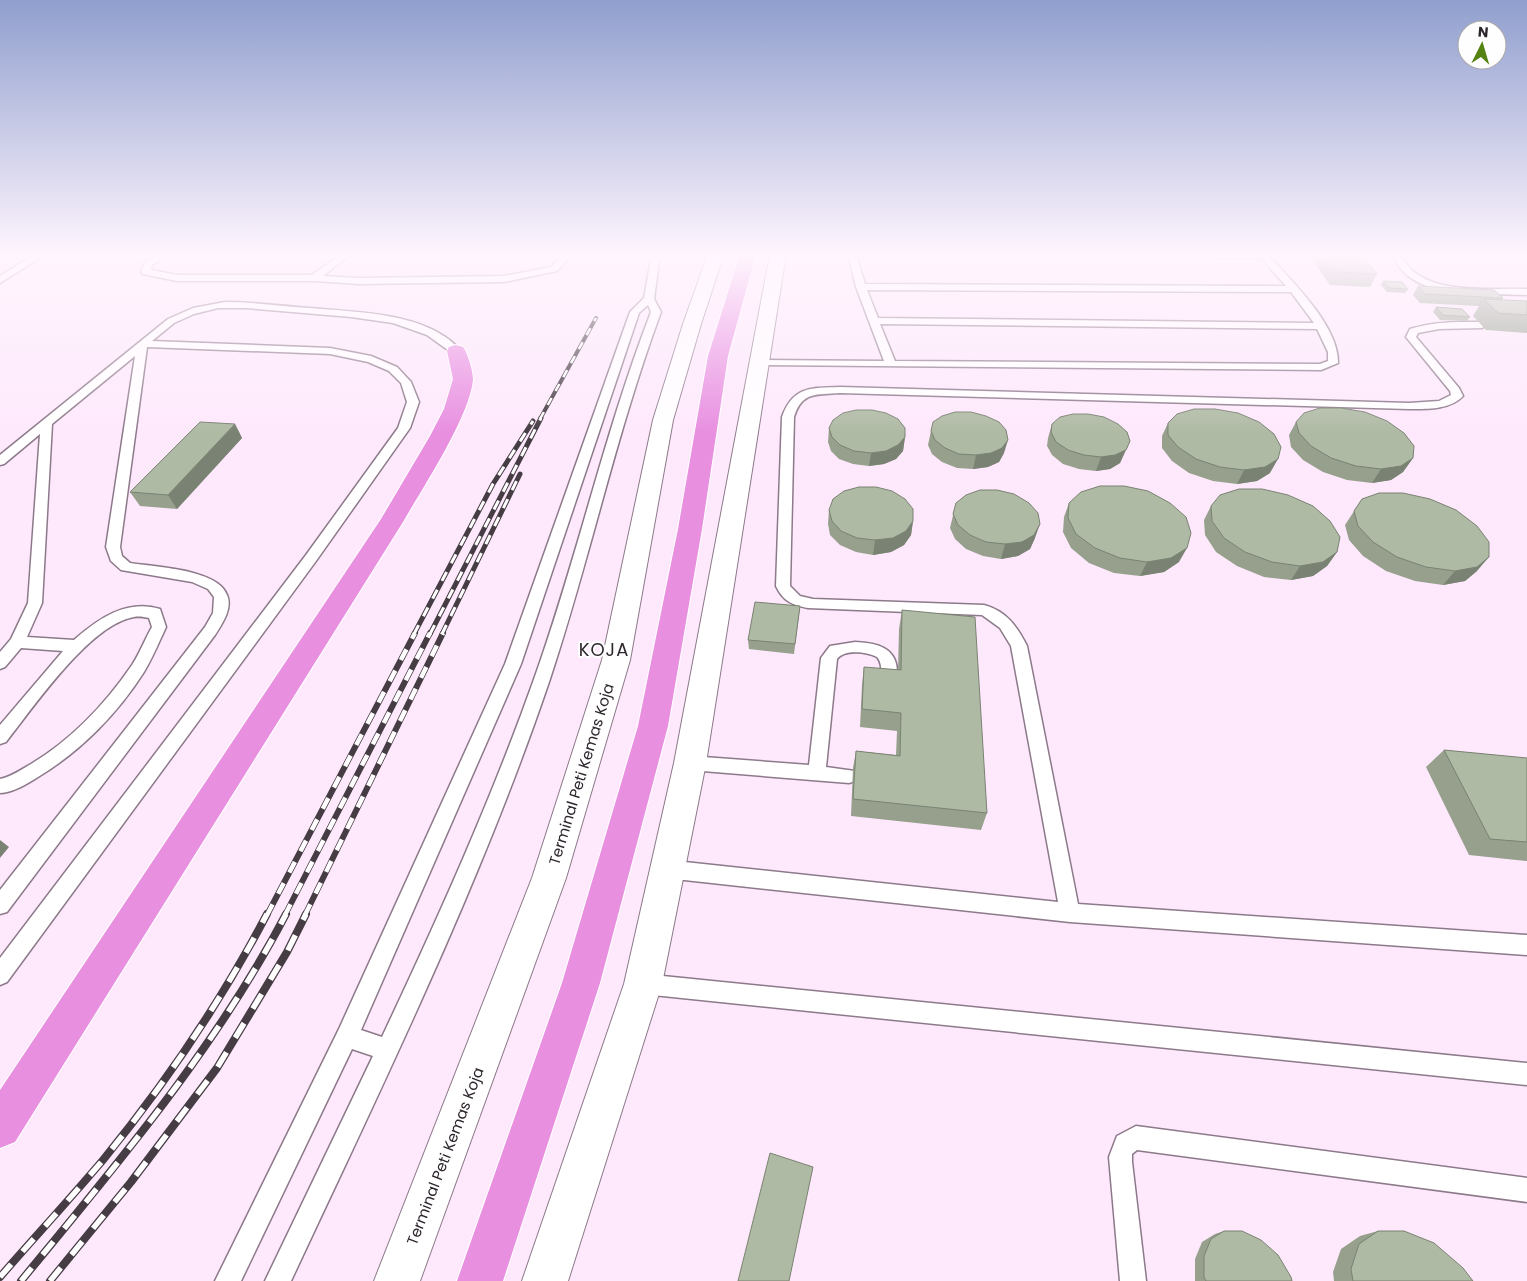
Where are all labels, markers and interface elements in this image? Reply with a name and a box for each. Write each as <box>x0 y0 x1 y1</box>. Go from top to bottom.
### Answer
north arrow <box>1457 20 1507 70</box>
text: N <box>1477 22 1489 42</box>
district label: KOJA <box>579 637 629 662</box>
street label: Terminal Peti Kemas Koja <box>543 681 619 867</box>
street label: Terminal Peti Kemas Koja <box>401 1064 489 1248</box>

